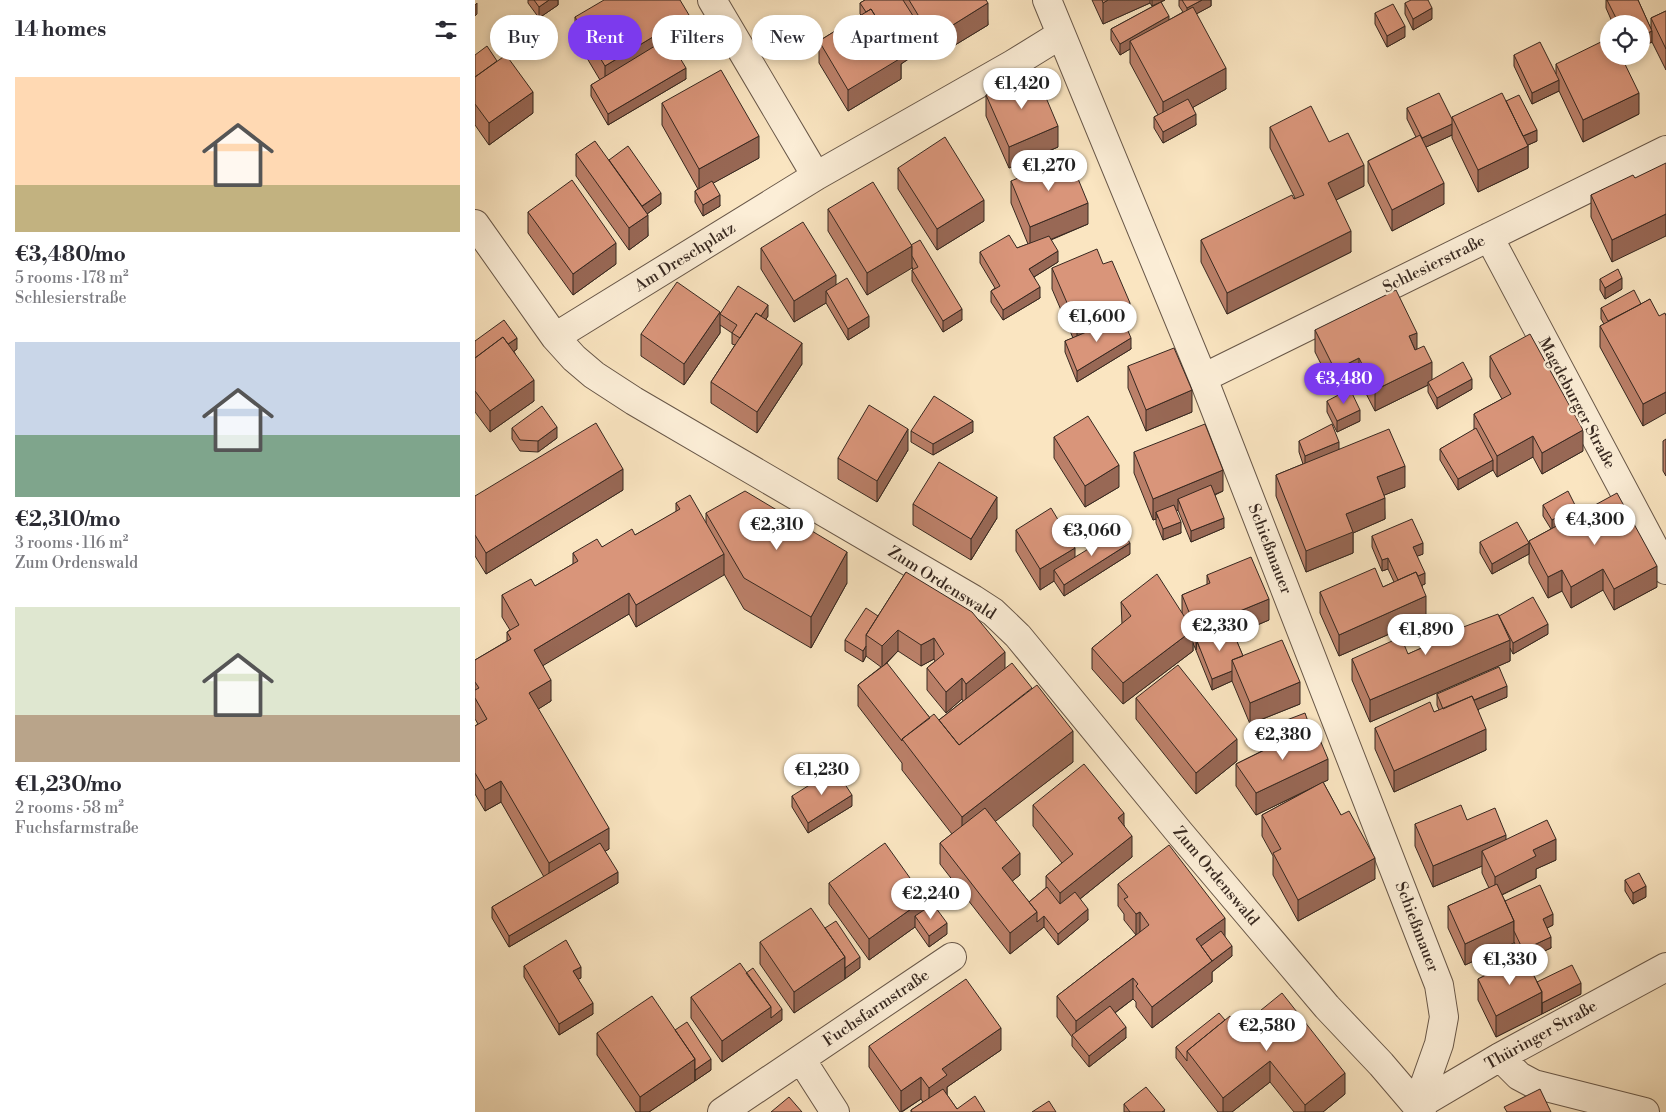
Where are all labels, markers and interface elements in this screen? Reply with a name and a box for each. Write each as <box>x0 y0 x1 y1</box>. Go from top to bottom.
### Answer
chip: Buy <box>490 15 558 60</box>
chip: Rent <box>568 15 642 60</box>
chip: Filters <box>652 15 742 60</box>
chip: New <box>752 15 823 60</box>
chip: Apartment <box>833 15 957 60</box>
map controls <box>1600 15 1650 65</box>
button: locate <box>1600 15 1650 65</box>
icon: filters <box>432 16 460 44</box>
text: 14 homes <box>15 17 106 43</box>
pin: €1,420 <box>981 68 1063 110</box>
text: €1,420 <box>994 74 1050 94</box>
icon: home <box>193 110 283 200</box>
pin: €1,270 <box>1008 150 1090 192</box>
text: €1,270 <box>1022 156 1076 176</box>
street label: Am Dreschplatz <box>630 218 739 297</box>
street label: Schlesierstraße <box>1379 231 1489 297</box>
text: €3,480/mo <box>15 242 126 268</box>
text: 5 rooms · 178 m² <box>15 268 129 288</box>
text: Schlesierstraße <box>15 288 127 308</box>
pin: €1,600 <box>1056 300 1138 343</box>
text: €1,600 <box>1069 307 1125 327</box>
street label: Magdeburger Straße <box>1534 334 1620 472</box>
pin: €3,480 <box>1303 362 1385 405</box>
text: €3,480 <box>1315 369 1373 389</box>
icon: home <box>193 375 283 465</box>
street label: Schießmauer <box>1244 501 1296 597</box>
pin: €4,300 <box>1554 504 1636 546</box>
text: €2,310/mo <box>15 507 121 533</box>
pin: €2,310 <box>736 508 818 551</box>
text: €4,300 <box>1566 510 1624 530</box>
pin: €3,060 <box>1051 514 1133 557</box>
text: €2,310 <box>750 515 804 535</box>
text: €3,060 <box>1063 521 1121 541</box>
text: 3 rooms · 116 m² <box>15 533 128 553</box>
street label: Zum Ordenswald <box>884 542 1000 624</box>
text: Zum Ordenswald <box>15 553 138 573</box>
pin: €2,330 <box>1179 610 1261 652</box>
pin: €1,890 <box>1385 614 1467 656</box>
text: €2,330 <box>1192 616 1248 636</box>
text: €1,890 <box>1398 620 1454 640</box>
icon: home <box>193 640 283 730</box>
pin: €2,380 <box>1242 718 1324 761</box>
text: €2,380 <box>1255 725 1311 745</box>
pin: €1,230 <box>781 754 863 796</box>
text: €1,230 <box>795 760 849 780</box>
text: €1,230/mo <box>15 772 122 798</box>
text: 2 rooms · 58 m² <box>15 798 124 818</box>
text: Fuchsfarmstraße <box>15 818 139 838</box>
street label: Zum Ordenswald <box>1169 822 1263 930</box>
pin: €2,240 <box>890 878 972 920</box>
street label: Schießmauer <box>1391 879 1443 975</box>
text: €2,240 <box>902 884 960 904</box>
pin: €1,330 <box>1469 944 1551 986</box>
text: €1,330 <box>1483 950 1537 970</box>
street label: Fuchsfarmstraße <box>819 965 933 1051</box>
street label: Thüringer Straße <box>1482 996 1600 1074</box>
pin: €2,580 <box>1226 1010 1308 1052</box>
text: €2,580 <box>1238 1016 1296 1036</box>

